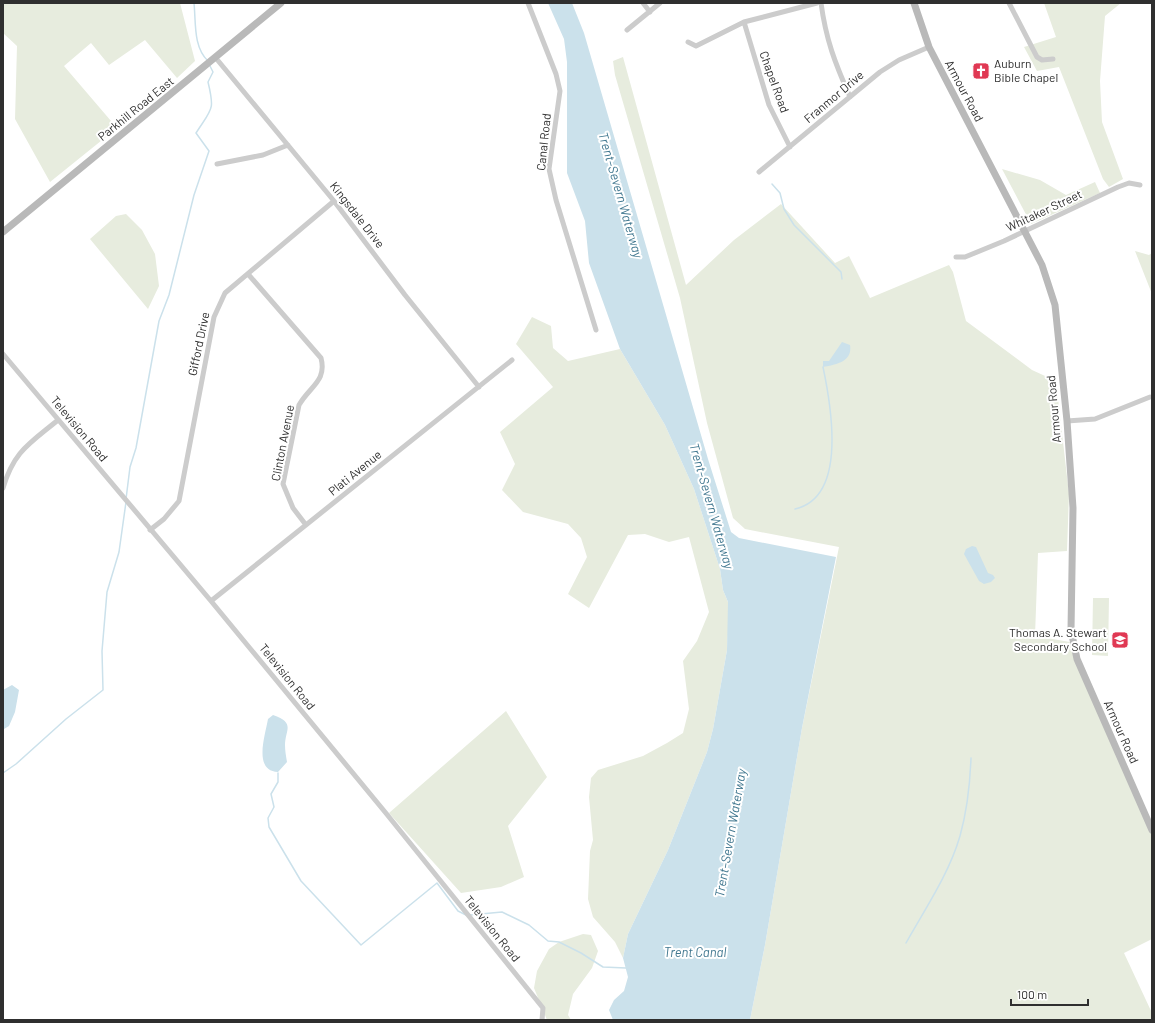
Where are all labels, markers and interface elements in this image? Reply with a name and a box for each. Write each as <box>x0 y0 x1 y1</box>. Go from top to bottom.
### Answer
street label: Chapel Road <box>757 49 793 114</box>
place label: Auburn Bible Chapel <box>994 56 1058 84</box>
street label: Armour Road <box>943 57 987 124</box>
church icon: Auburn Bible Chapel <box>971 61 991 81</box>
street label: Franmor Drive <box>801 67 866 125</box>
street label: Parkhill Road East <box>95 73 176 143</box>
street label: Canal Road <box>533 113 553 171</box>
water label: Trent–Severn Waterway <box>595 130 647 261</box>
street label: Kingsdale Drive <box>328 179 388 250</box>
street label: Whitaker Street <box>1003 186 1084 234</box>
street label: Gifford Drive <box>184 311 212 377</box>
street label: Armour Road <box>1043 375 1063 443</box>
street label: Television Road <box>48 393 111 464</box>
street label: Clinton Avenue <box>268 404 296 482</box>
water label: Trent–Severn Waterway <box>686 441 738 572</box>
street label: Plati Avenue <box>325 447 384 498</box>
place label: Thomas A. Stewart Secondary School <box>1009 625 1107 653</box>
school or university icon: Thomas A. Stewart Secondary School <box>1110 630 1130 650</box>
street label: Television Road <box>257 641 319 712</box>
street label: Armour Road <box>1102 698 1142 765</box>
water label: Trent–Severn Waterway <box>711 766 749 898</box>
street label: Television Road <box>462 893 524 964</box>
water label: Trent Canal <box>664 944 726 960</box>
scale bar <box>1011 981 1088 1007</box>
text: 100 m <box>1017 987 1047 1001</box>

